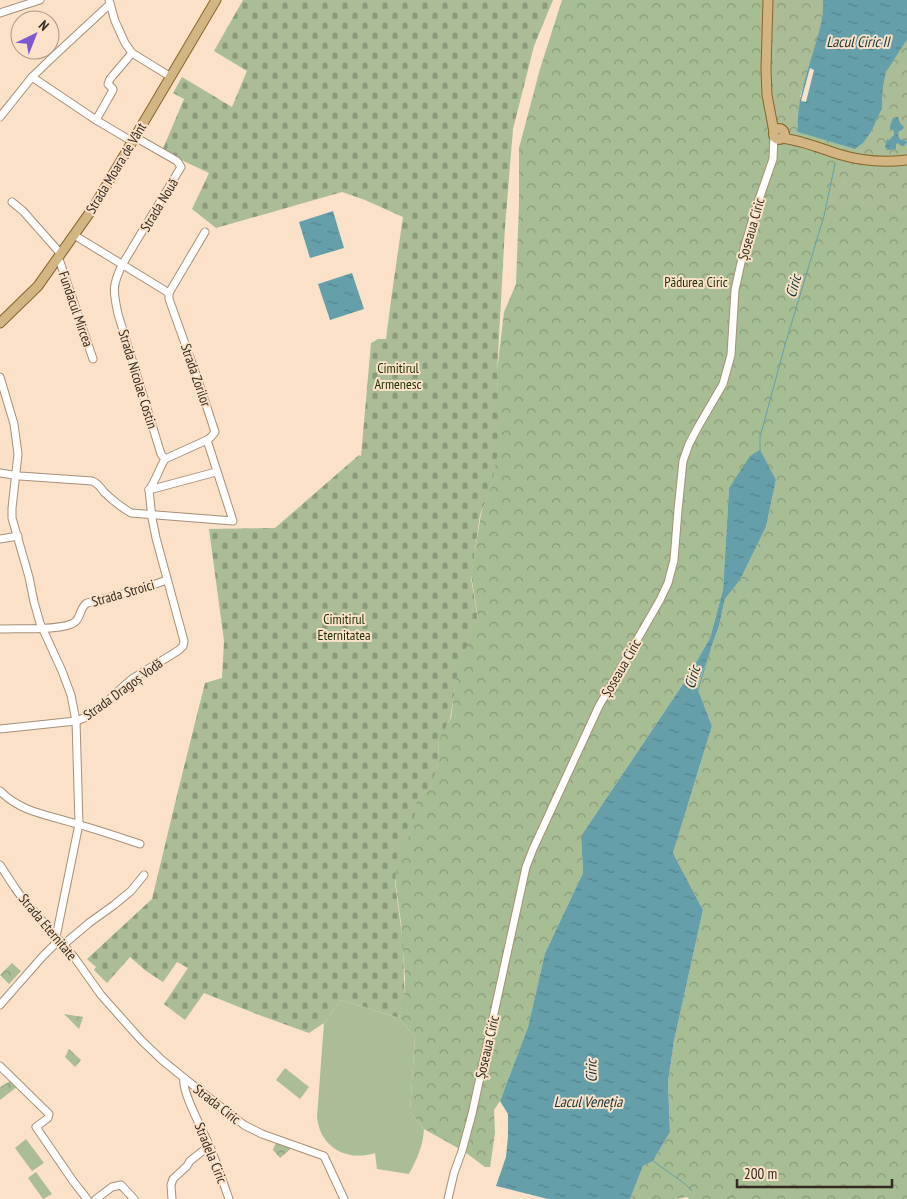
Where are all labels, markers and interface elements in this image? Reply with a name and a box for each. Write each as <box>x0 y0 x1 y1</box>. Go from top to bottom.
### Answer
north arrow <box>10 10 60 60</box>
text: N <box>35 16 53 35</box>
water label: Lacul Ciric II <box>826 32 891 51</box>
street label: Strada Moara de Vânt <box>82 119 150 217</box>
street label: Strada Nouă <box>136 175 182 235</box>
street label: Șoseaua Ciric <box>734 196 768 262</box>
street label: Fundacul Mircea <box>55 269 97 349</box>
water label: Ciric <box>781 271 806 300</box>
park label: Pădurea Ciric <box>664 273 728 291</box>
street label: Strada Nicolae Costin <box>114 327 162 431</box>
street label: Strada Zorilor <box>177 341 215 409</box>
park label: Cimitirul Armenesc <box>375 359 422 393</box>
street label: Strada Stroici <box>89 575 157 611</box>
park label: Cimitirul Eternitatea <box>317 610 371 644</box>
street label: Șoseaua Ciric <box>597 636 645 700</box>
street label: Strada Dragoș Vodă <box>80 654 166 724</box>
water label: Ciric <box>680 662 705 691</box>
street label: Strada Eternitate <box>15 890 81 964</box>
street label: Șoseaua Ciric <box>471 1014 503 1080</box>
water label: Ciric <box>581 1058 601 1083</box>
street label: Strada Ciric <box>190 1080 244 1128</box>
water label: Lacul Veneția <box>554 1092 623 1111</box>
street label: Stradela Ciric <box>191 1120 231 1186</box>
scale bar <box>737 1156 892 1188</box>
text: 200 m <box>744 1164 777 1183</box>

